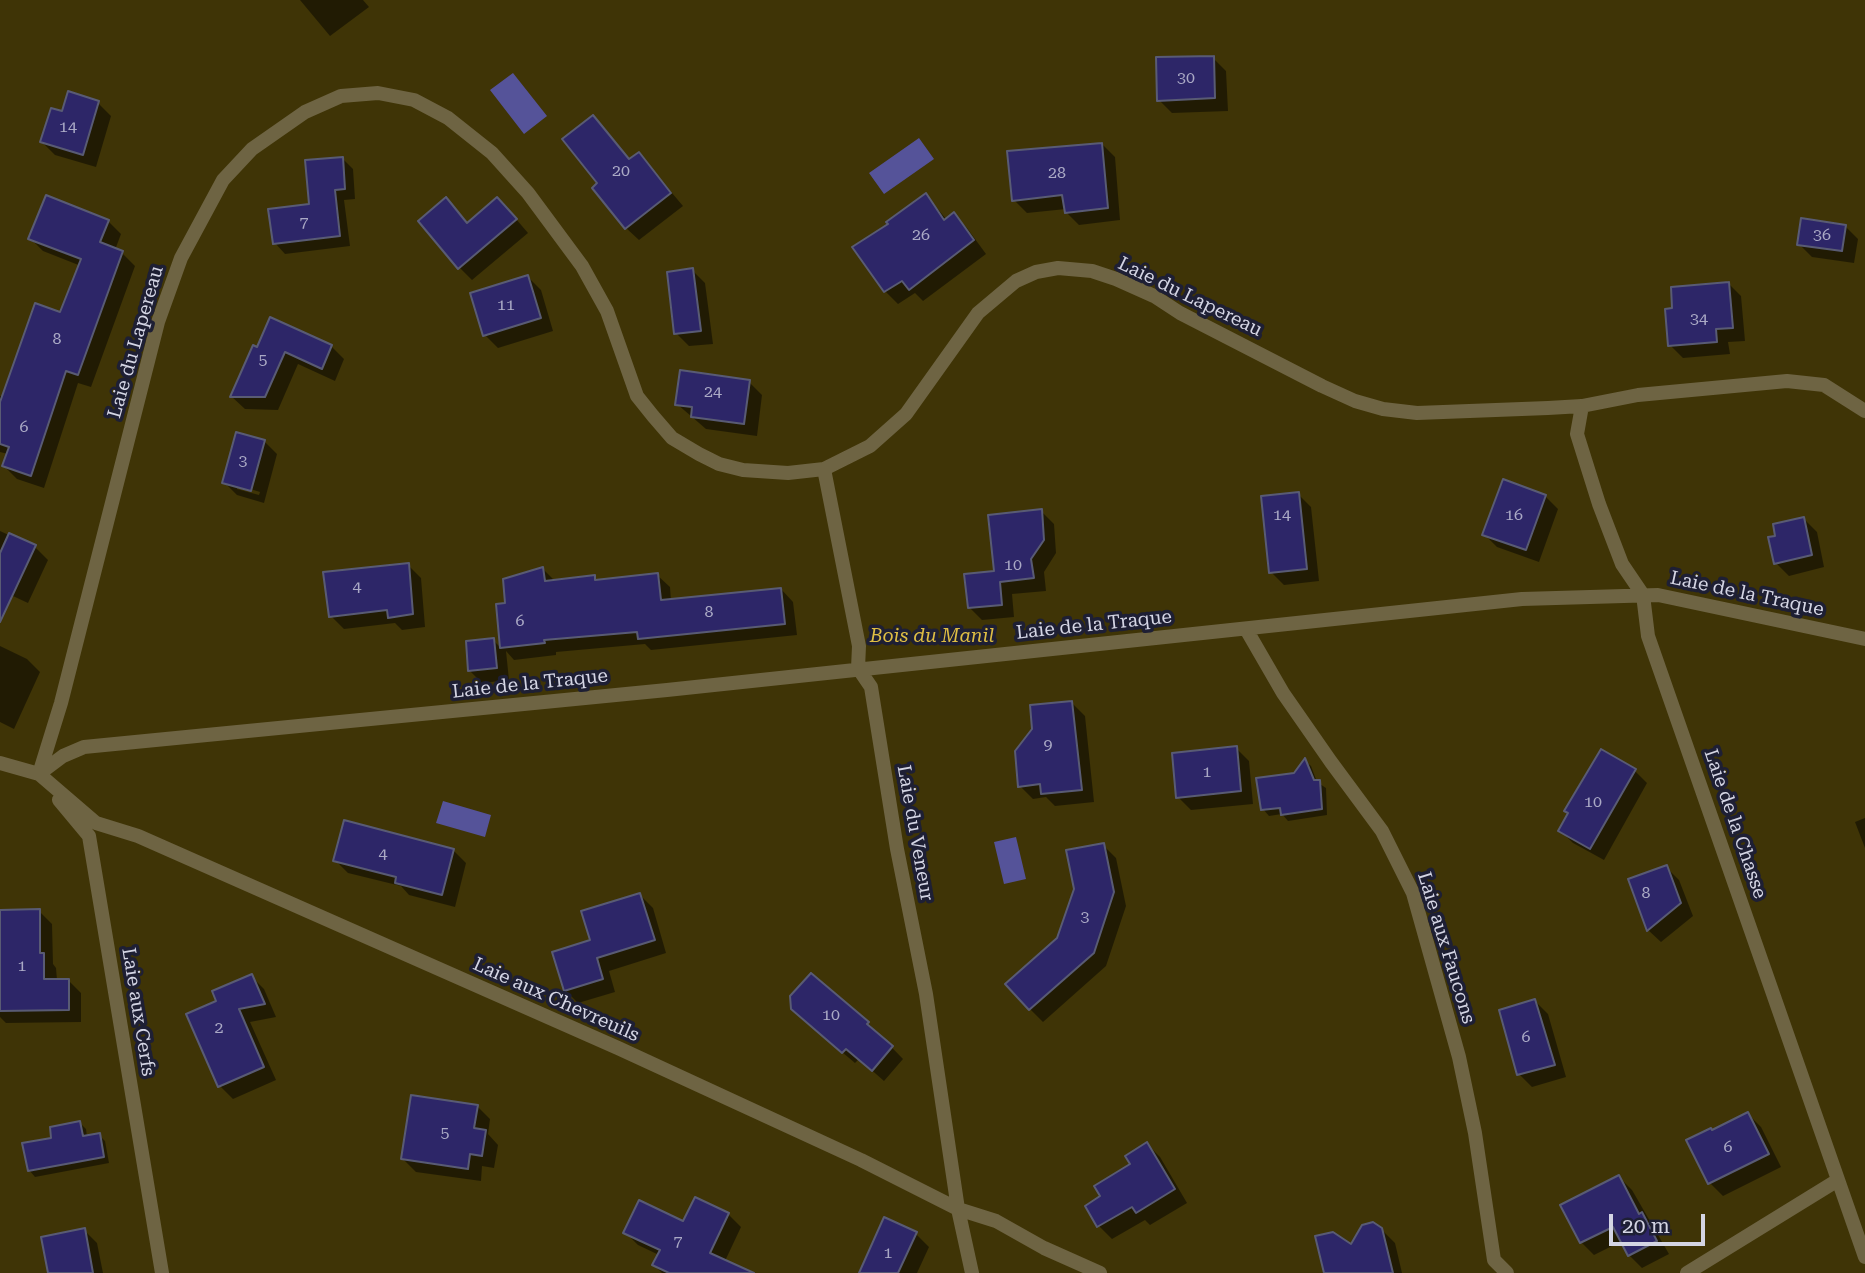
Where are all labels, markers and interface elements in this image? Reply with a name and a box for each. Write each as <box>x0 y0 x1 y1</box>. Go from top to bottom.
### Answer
house number: 30 <box>1177 68 1195 88</box>
house number: 14 <box>59 117 77 137</box>
house number: 20 <box>612 161 630 181</box>
house number: 28 <box>1048 163 1066 183</box>
house number: 7 <box>300 212 308 232</box>
house number: 26 <box>912 225 930 245</box>
house number: 36 <box>1813 225 1831 245</box>
street label: Laie du Lapereau <box>1114 252 1266 342</box>
street label: Laie du Lapereau <box>103 263 169 421</box>
house number: 11 <box>497 295 515 315</box>
house number: 34 <box>1690 309 1708 329</box>
house number: 8 <box>53 329 61 349</box>
house number: 5 <box>259 350 267 370</box>
house number: 24 <box>704 382 722 402</box>
house number: 6 <box>20 417 28 437</box>
house number: 3 <box>239 451 247 471</box>
house number: 14 <box>1273 505 1291 525</box>
house number: 16 <box>1505 505 1523 525</box>
house number: 10 <box>1004 555 1022 575</box>
street label: Laie de la Traque <box>1668 567 1826 621</box>
house number: 4 <box>353 577 361 597</box>
house number: 8 <box>705 602 713 622</box>
street label: Laie de la Traque <box>1015 605 1173 645</box>
house number: 6 <box>516 611 524 631</box>
park label: Bois du Manil <box>870 625 994 647</box>
street label: Laie de la Traque <box>451 664 609 704</box>
house number: 9 <box>1044 735 1052 755</box>
street label: Laie de la Chasse <box>1699 746 1771 902</box>
house number: 1 <box>1203 762 1211 782</box>
street label: Laie du Veneur <box>892 763 938 903</box>
house number: 10 <box>1584 792 1602 812</box>
house number: 4 <box>379 844 387 864</box>
street label: Laie aux Faucons <box>1412 869 1480 1027</box>
house number: 8 <box>1642 883 1650 903</box>
house number: 3 <box>1081 907 1089 927</box>
street label: Laie aux Cerfs <box>117 946 159 1078</box>
street label: Laie aux Chevreuils <box>469 953 643 1047</box>
house number: 1 <box>18 956 26 976</box>
house number: 10 <box>822 1005 840 1025</box>
house number: 2 <box>215 1018 223 1038</box>
house number: 6 <box>1522 1027 1530 1047</box>
house number: 5 <box>441 1123 449 1143</box>
house number: 6 <box>1724 1137 1732 1157</box>
scale bar <box>1613 1200 1709 1244</box>
text: 20 m <box>1622 1214 1670 1238</box>
house number: 7 <box>674 1231 682 1251</box>
house number: 1 <box>884 1243 892 1263</box>

